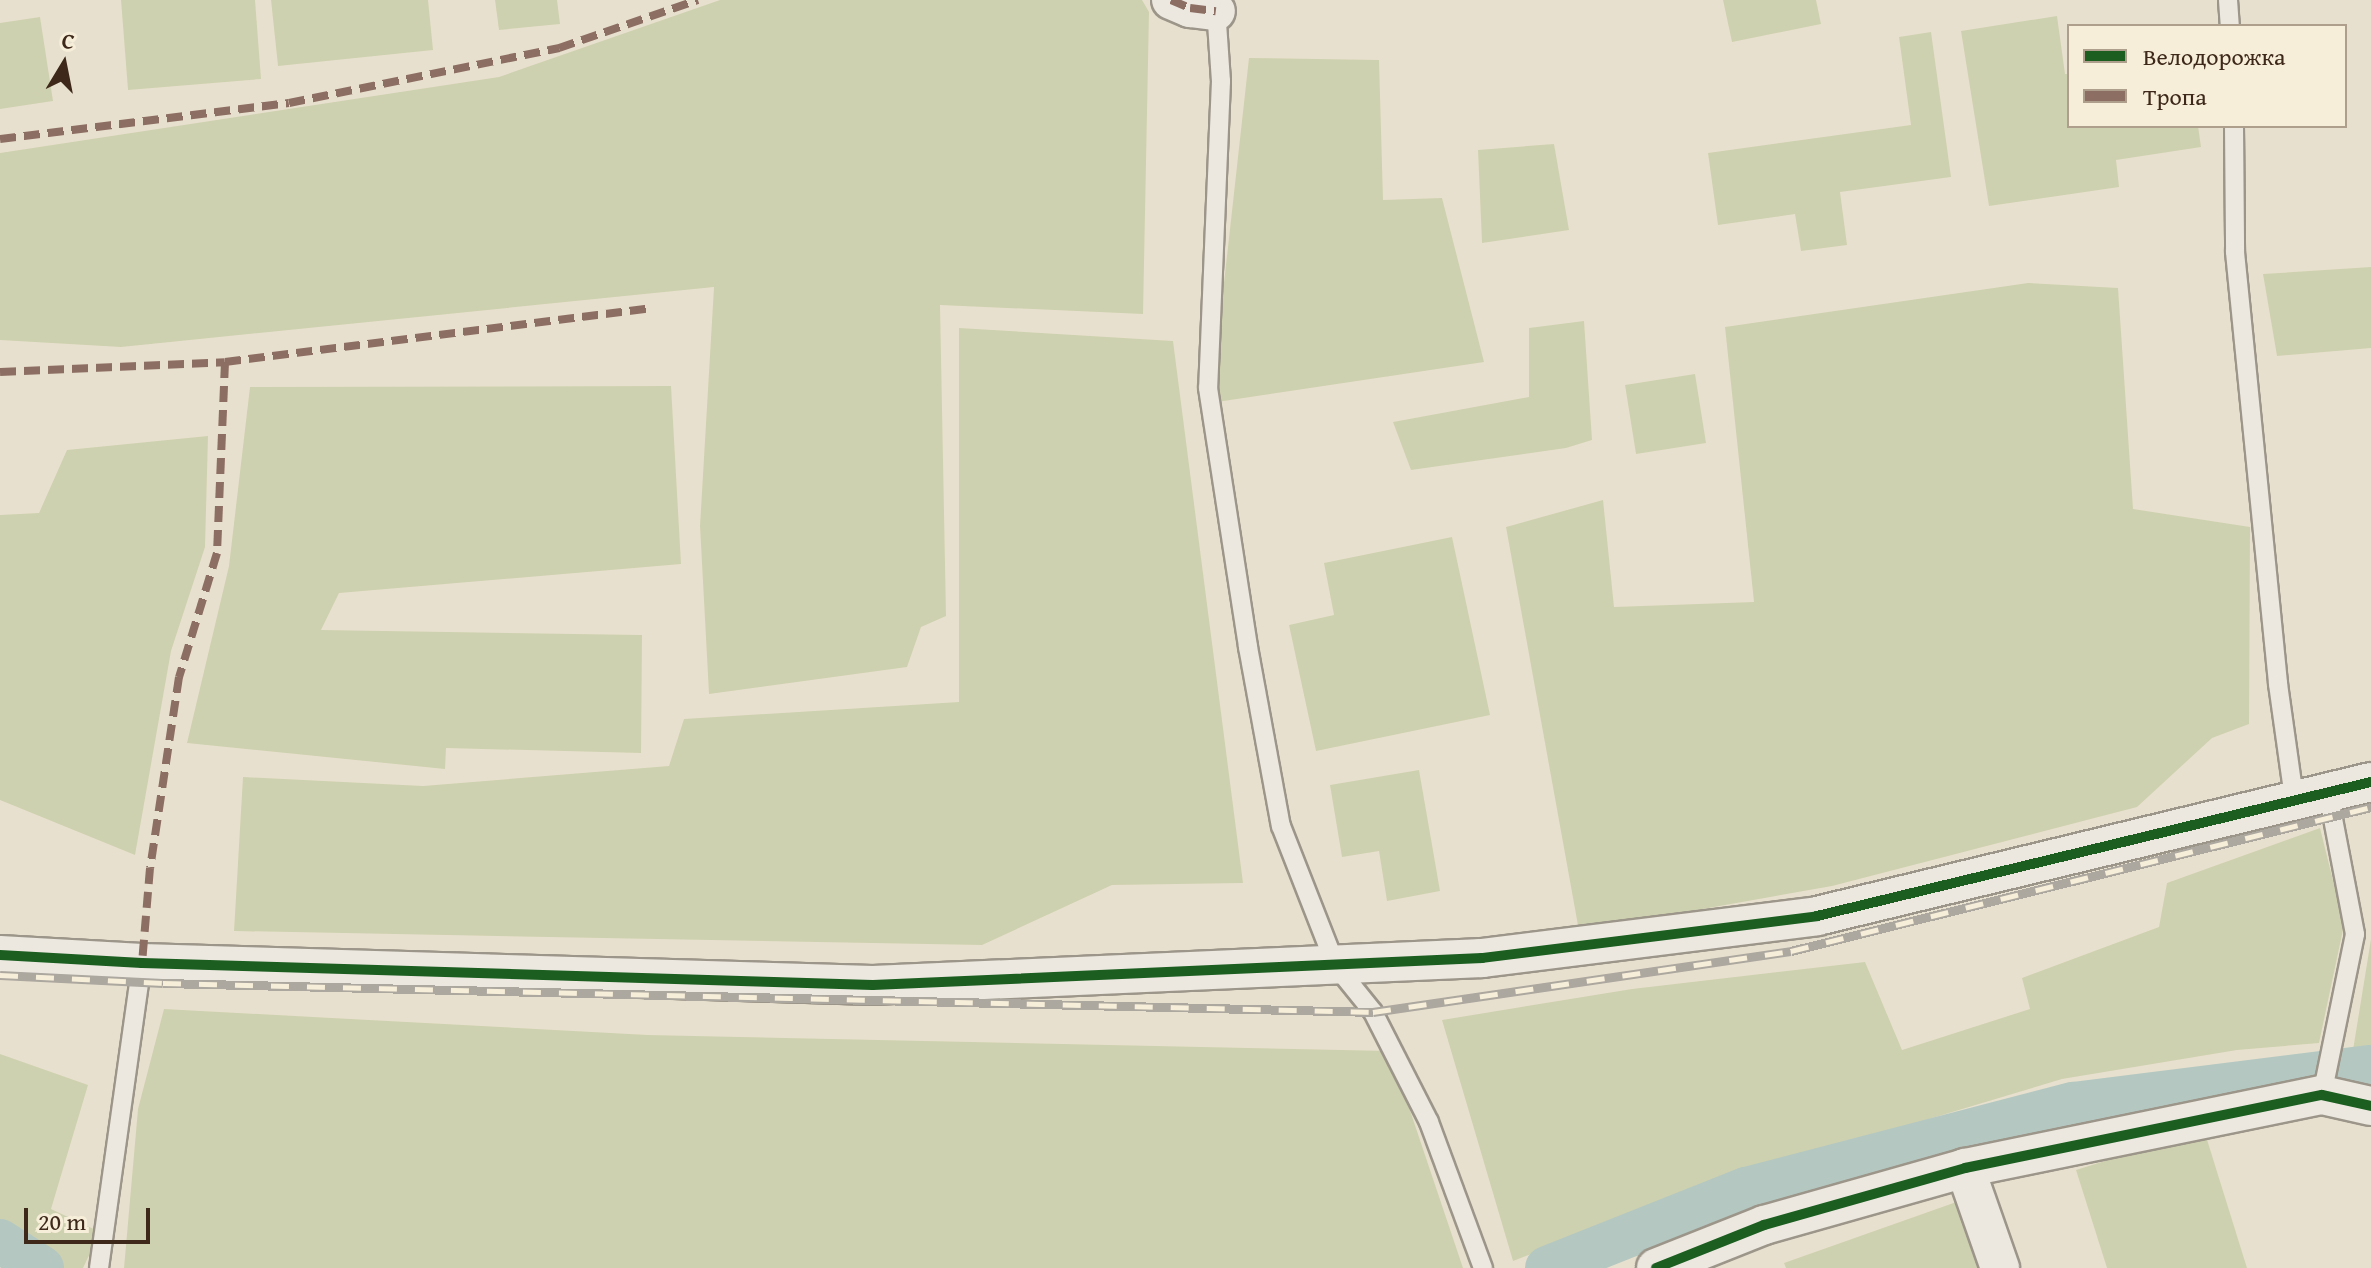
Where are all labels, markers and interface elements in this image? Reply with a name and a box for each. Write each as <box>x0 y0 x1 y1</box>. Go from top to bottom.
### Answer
north arrow <box>24 24 104 104</box>
text: С <box>59 24 77 57</box>
legend <box>2067 24 2347 128</box>
text: Велодорожка <box>2143 39 2285 74</box>
text: Тропа <box>2143 79 2207 114</box>
scale bar <box>28 1192 154 1242</box>
text: 20 m <box>38 1204 86 1239</box>

